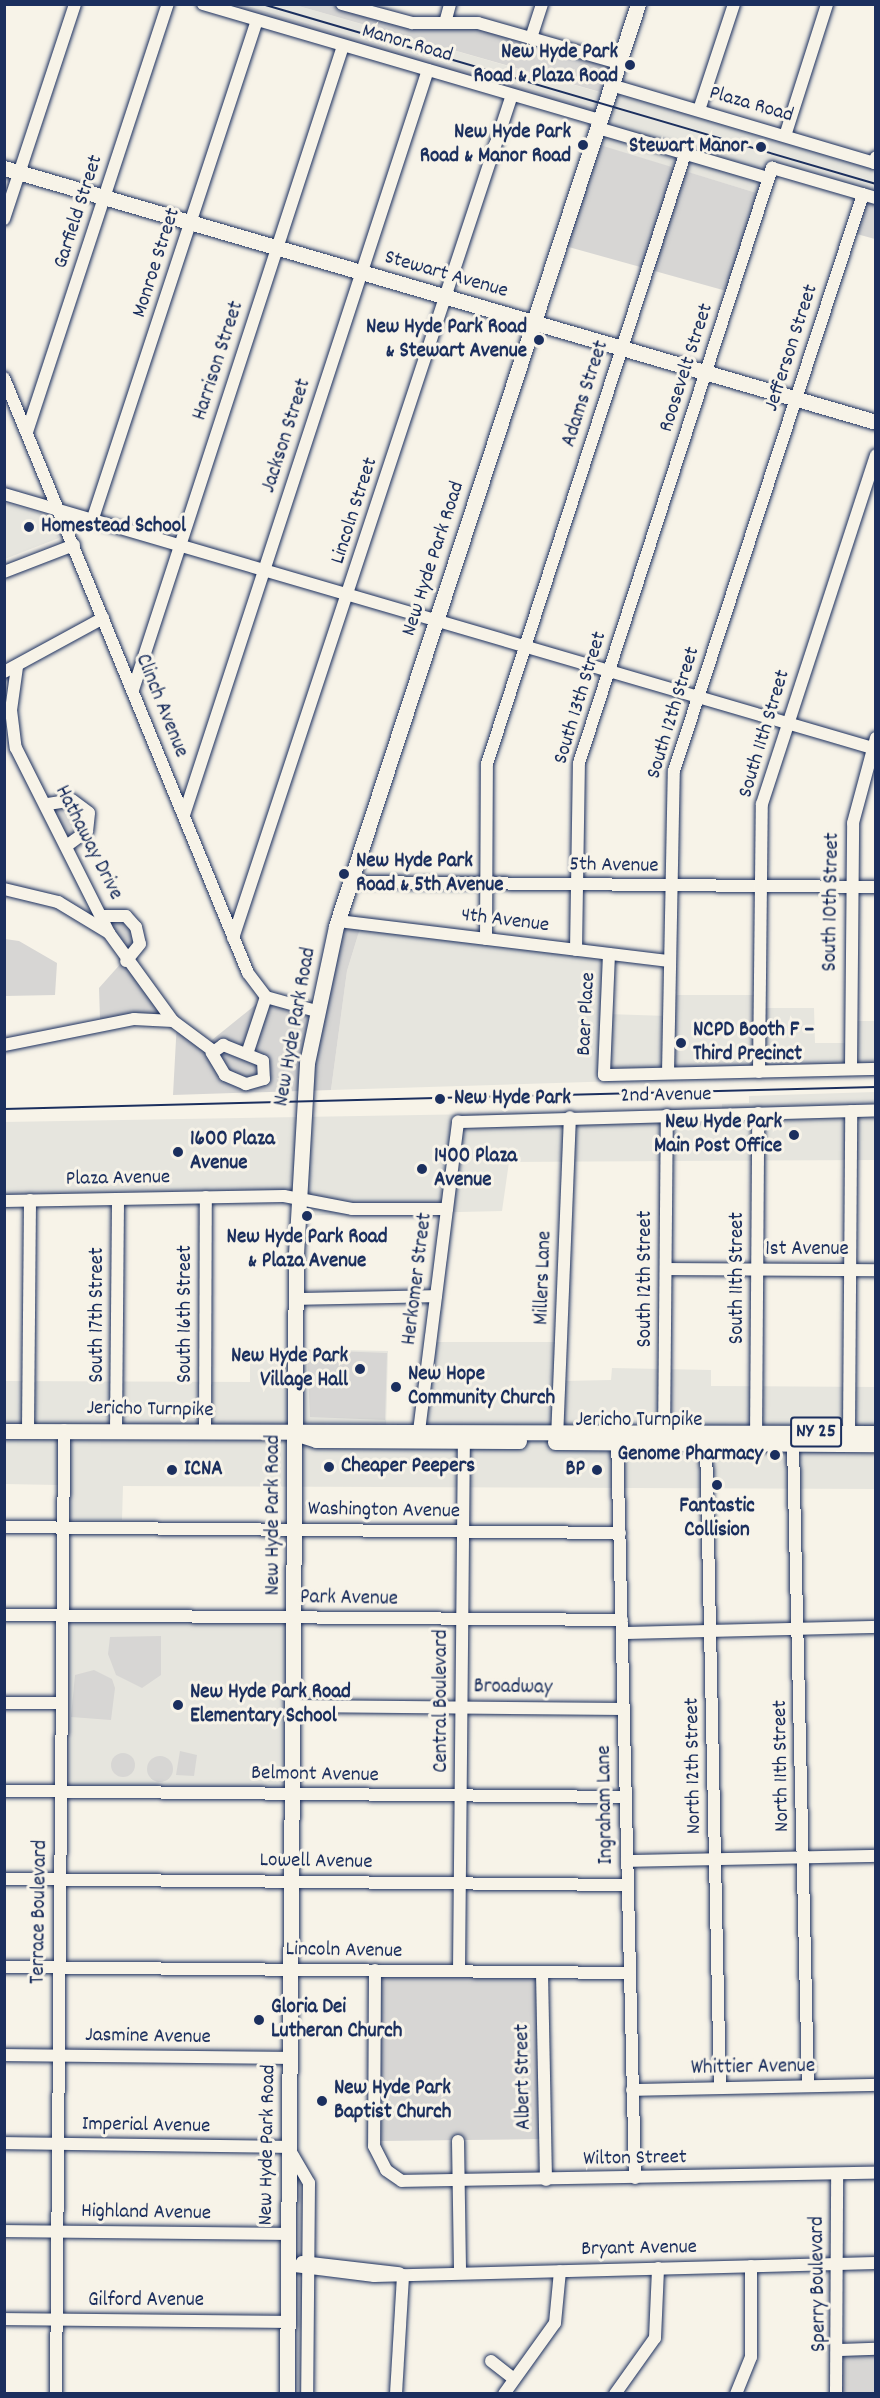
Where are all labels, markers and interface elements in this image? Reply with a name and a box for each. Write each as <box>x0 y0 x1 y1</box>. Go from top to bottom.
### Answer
street label: Manor Road <box>359 19 455 69</box>
place label: New Hyde Park Road & Plaza Road <box>474 40 618 90</box>
marker: New Hyde Park Road & Plaza Road <box>623 58 637 72</box>
street label: Plaza Road <box>706 81 796 129</box>
place label: New Hyde Park Road & Manor Road <box>420 120 571 170</box>
place label: Stewart Manor <box>629 134 748 160</box>
marker: New Hyde Park Road & Manor Road <box>576 138 590 152</box>
marker: Stewart Manor <box>752 138 770 156</box>
street label: Garfield Street <box>49 152 109 272</box>
street label: Monroe Street <box>127 205 187 321</box>
street label: Stewart Avenue <box>381 245 511 305</box>
street label: Jefferson Street <box>760 281 824 415</box>
street label: Harrison Street <box>188 298 250 424</box>
street label: Roosevelt Street <box>654 301 720 435</box>
place label: New Hyde Park Road & Stewart Avenue <box>366 315 527 365</box>
marker: New Hyde Park Road & Stewart Avenue <box>532 333 546 347</box>
street label: Adams Street <box>557 338 615 450</box>
street label: Jackson Street <box>257 376 317 496</box>
street label: Lincoln Street <box>326 455 384 567</box>
street label: New Hyde Park Road <box>397 479 471 639</box>
place label: Homestead School <box>41 514 186 540</box>
marker: Homestead School <box>22 520 36 534</box>
street label: South 13th Street <box>549 629 613 767</box>
street label: South 12th Street <box>642 644 706 782</box>
street label: Clinch Avenue <box>129 651 193 761</box>
street label: South 11th Street <box>734 667 796 801</box>
street label: Hathaway Drive <box>48 782 128 904</box>
street label: South 10th Street <box>818 832 846 972</box>
place label: New Hyde Park Road & 5th Avenue <box>356 849 503 899</box>
street label: 5th Avenue <box>569 853 659 879</box>
marker: New Hyde Park Road & 5th Avenue <box>337 867 351 881</box>
street label: 4th Avenue <box>460 903 550 939</box>
street label: New Hyde Park Road <box>270 946 322 1108</box>
street label: Baer Place <box>572 972 602 1056</box>
place label: NCPD Booth F – Third Precinct <box>693 1018 814 1068</box>
marker: NCPD Booth F – Third Precinct <box>674 1036 688 1050</box>
street label: 2nd Avenue <box>620 1083 712 1109</box>
place label: New Hyde Park <box>454 1086 571 1112</box>
marker: New Hyde Park <box>431 1090 449 1108</box>
place label: New Hyde Park Main Post Office <box>654 1110 782 1160</box>
place label: 1600 Plaza Avenue <box>190 1127 275 1177</box>
marker: New Hyde Park Main Post Office <box>787 1128 801 1142</box>
place label: 1400 Plaza Avenue <box>434 1144 517 1194</box>
marker: 1600 Plaza Avenue <box>171 1145 185 1159</box>
marker: 1400 Plaza Avenue <box>415 1162 429 1176</box>
street label: Plaza Avenue <box>66 1165 170 1193</box>
marker: New Hyde Park Road & Plaza Avenue <box>300 1209 314 1223</box>
street label: Herkomer Street <box>397 1211 439 1347</box>
street label: South 12th Street <box>633 1211 659 1347</box>
street label: South 11th Street <box>725 1212 751 1344</box>
place label: New Hyde Park Road & Plaza Avenue <box>227 1225 387 1275</box>
street label: Millers Lane <box>530 1230 558 1326</box>
street label: 1st Avenue <box>765 1237 849 1263</box>
street label: South 16th Street <box>173 1245 199 1383</box>
street label: South 17th Street <box>85 1247 111 1383</box>
place label: New Hyde Park Village Hall <box>231 1344 348 1394</box>
marker: New Hyde Park Village Hall <box>353 1362 367 1376</box>
place label: New Hope Community Church <box>408 1362 555 1412</box>
marker: New Hope Community Church <box>389 1380 403 1394</box>
street label: Jericho Turnpike <box>86 1396 214 1424</box>
street label: Jericho Turnpike <box>575 1408 703 1434</box>
road number: NY 25 <box>789 1415 843 1449</box>
street label: New Hyde Park Road <box>261 1435 287 1595</box>
place label: Genome Pharmacy <box>618 1442 763 1468</box>
marker: Genome Pharmacy <box>768 1448 782 1462</box>
place label: Cheaper Peepers <box>341 1454 475 1480</box>
place label: ICNA <box>184 1457 223 1483</box>
place label: BP <box>566 1457 585 1483</box>
marker: Cheaper Peepers <box>322 1460 336 1474</box>
marker: ICNA <box>165 1463 179 1477</box>
marker: BP <box>590 1463 604 1477</box>
marker: Fantastic Collision <box>710 1478 724 1492</box>
place label: Fantastic Collision <box>679 1494 755 1544</box>
street label: Washington Avenue <box>308 1497 460 1525</box>
street label: Park Avenue <box>300 1586 398 1612</box>
street label: Central Boulevard <box>429 1629 455 1773</box>
street label: Broadway <box>473 1675 553 1701</box>
place label: New Hyde Park Road Elementary School <box>190 1680 351 1730</box>
street label: North 12th Street <box>680 1697 708 1835</box>
marker: New Hyde Park Road Elementary School <box>171 1698 185 1712</box>
street label: North 11th Street <box>768 1700 796 1832</box>
street label: Ingraham Lane <box>592 1745 620 1865</box>
street label: Belmont Avenue <box>251 1761 379 1789</box>
street label: Terrace Boulevard <box>26 1840 54 1984</box>
street label: Lowell Avenue <box>259 1848 373 1876</box>
street label: Lincoln Avenue <box>285 1937 403 1965</box>
place label: Gloria Dei Lutheran Church <box>271 1995 402 2045</box>
marker: Gloria Dei Lutheran Church <box>252 2013 266 2027</box>
street label: Jasmine Avenue <box>85 2023 211 2051</box>
street label: Albert Street <box>510 2024 538 2130</box>
street label: Whittier Avenue <box>691 2054 815 2082</box>
street label: New Hyde Park Road <box>254 2064 282 2226</box>
place label: New Hyde Park Baptist Church <box>334 2076 451 2126</box>
marker: New Hyde Park Baptist Church <box>315 2094 329 2108</box>
street label: Imperial Avenue <box>81 2112 211 2140</box>
street label: Wilton Street <box>583 2145 687 2173</box>
street label: Highland Avenue <box>81 2199 211 2227</box>
street label: Sperry Boulevard <box>805 2216 833 2352</box>
street label: Bryant Avenue <box>581 2235 697 2263</box>
street label: Gilford Avenue <box>88 2288 204 2314</box>

